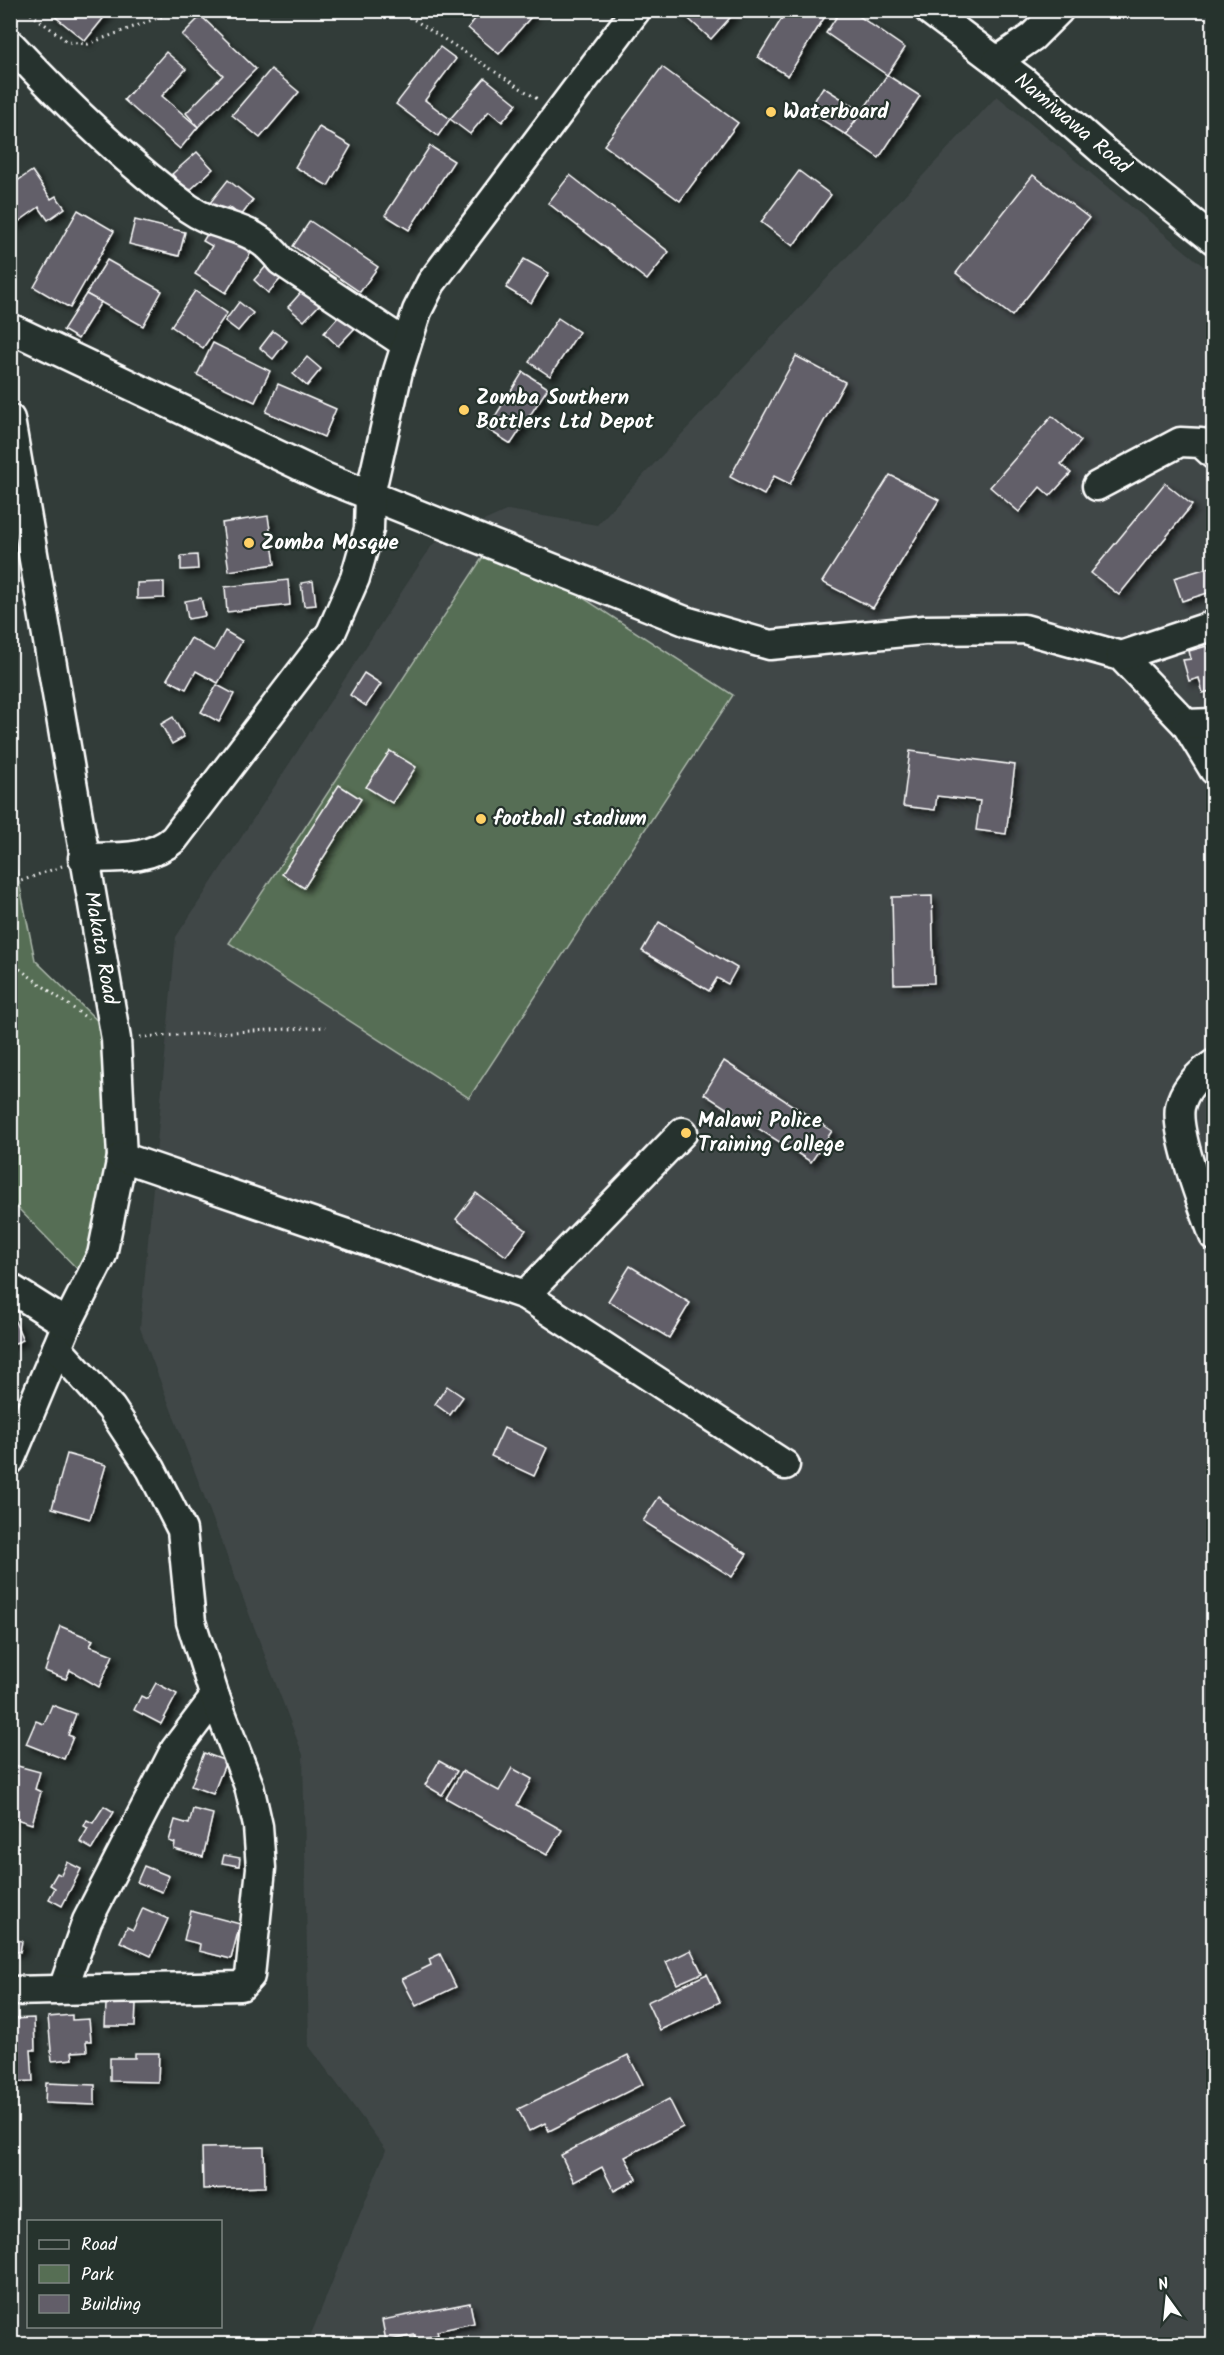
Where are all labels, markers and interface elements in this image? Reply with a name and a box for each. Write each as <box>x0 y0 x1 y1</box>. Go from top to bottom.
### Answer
street label: Namiwawa Road <box>1006 65 1138 183</box>
place label: Waterboard <box>783 96 889 129</box>
marker: Waterboard <box>764 105 778 119</box>
place label: Zomba Southern Bottlers Ltd Depot <box>476 382 654 439</box>
marker: Zomba Southern Bottlers Ltd Depot <box>457 403 471 417</box>
place label: Zomba Mosque <box>261 527 399 560</box>
marker: Zomba Mosque <box>242 536 256 550</box>
place label: football stadium <box>493 803 647 836</box>
marker: football stadium <box>474 812 488 826</box>
street label: Makata Road <box>74 889 126 1008</box>
place label: Malawi Police Training College <box>698 1105 844 1162</box>
marker: Malawi Police Training College <box>679 1126 693 1140</box>
legend <box>27 2220 222 2328</box>
text: Road <box>81 2231 118 2260</box>
text: Park <box>81 2261 114 2290</box>
north arrow <box>1137 2268 1197 2328</box>
text: N <box>1155 2272 1172 2298</box>
text: Building <box>81 2291 141 2320</box>

